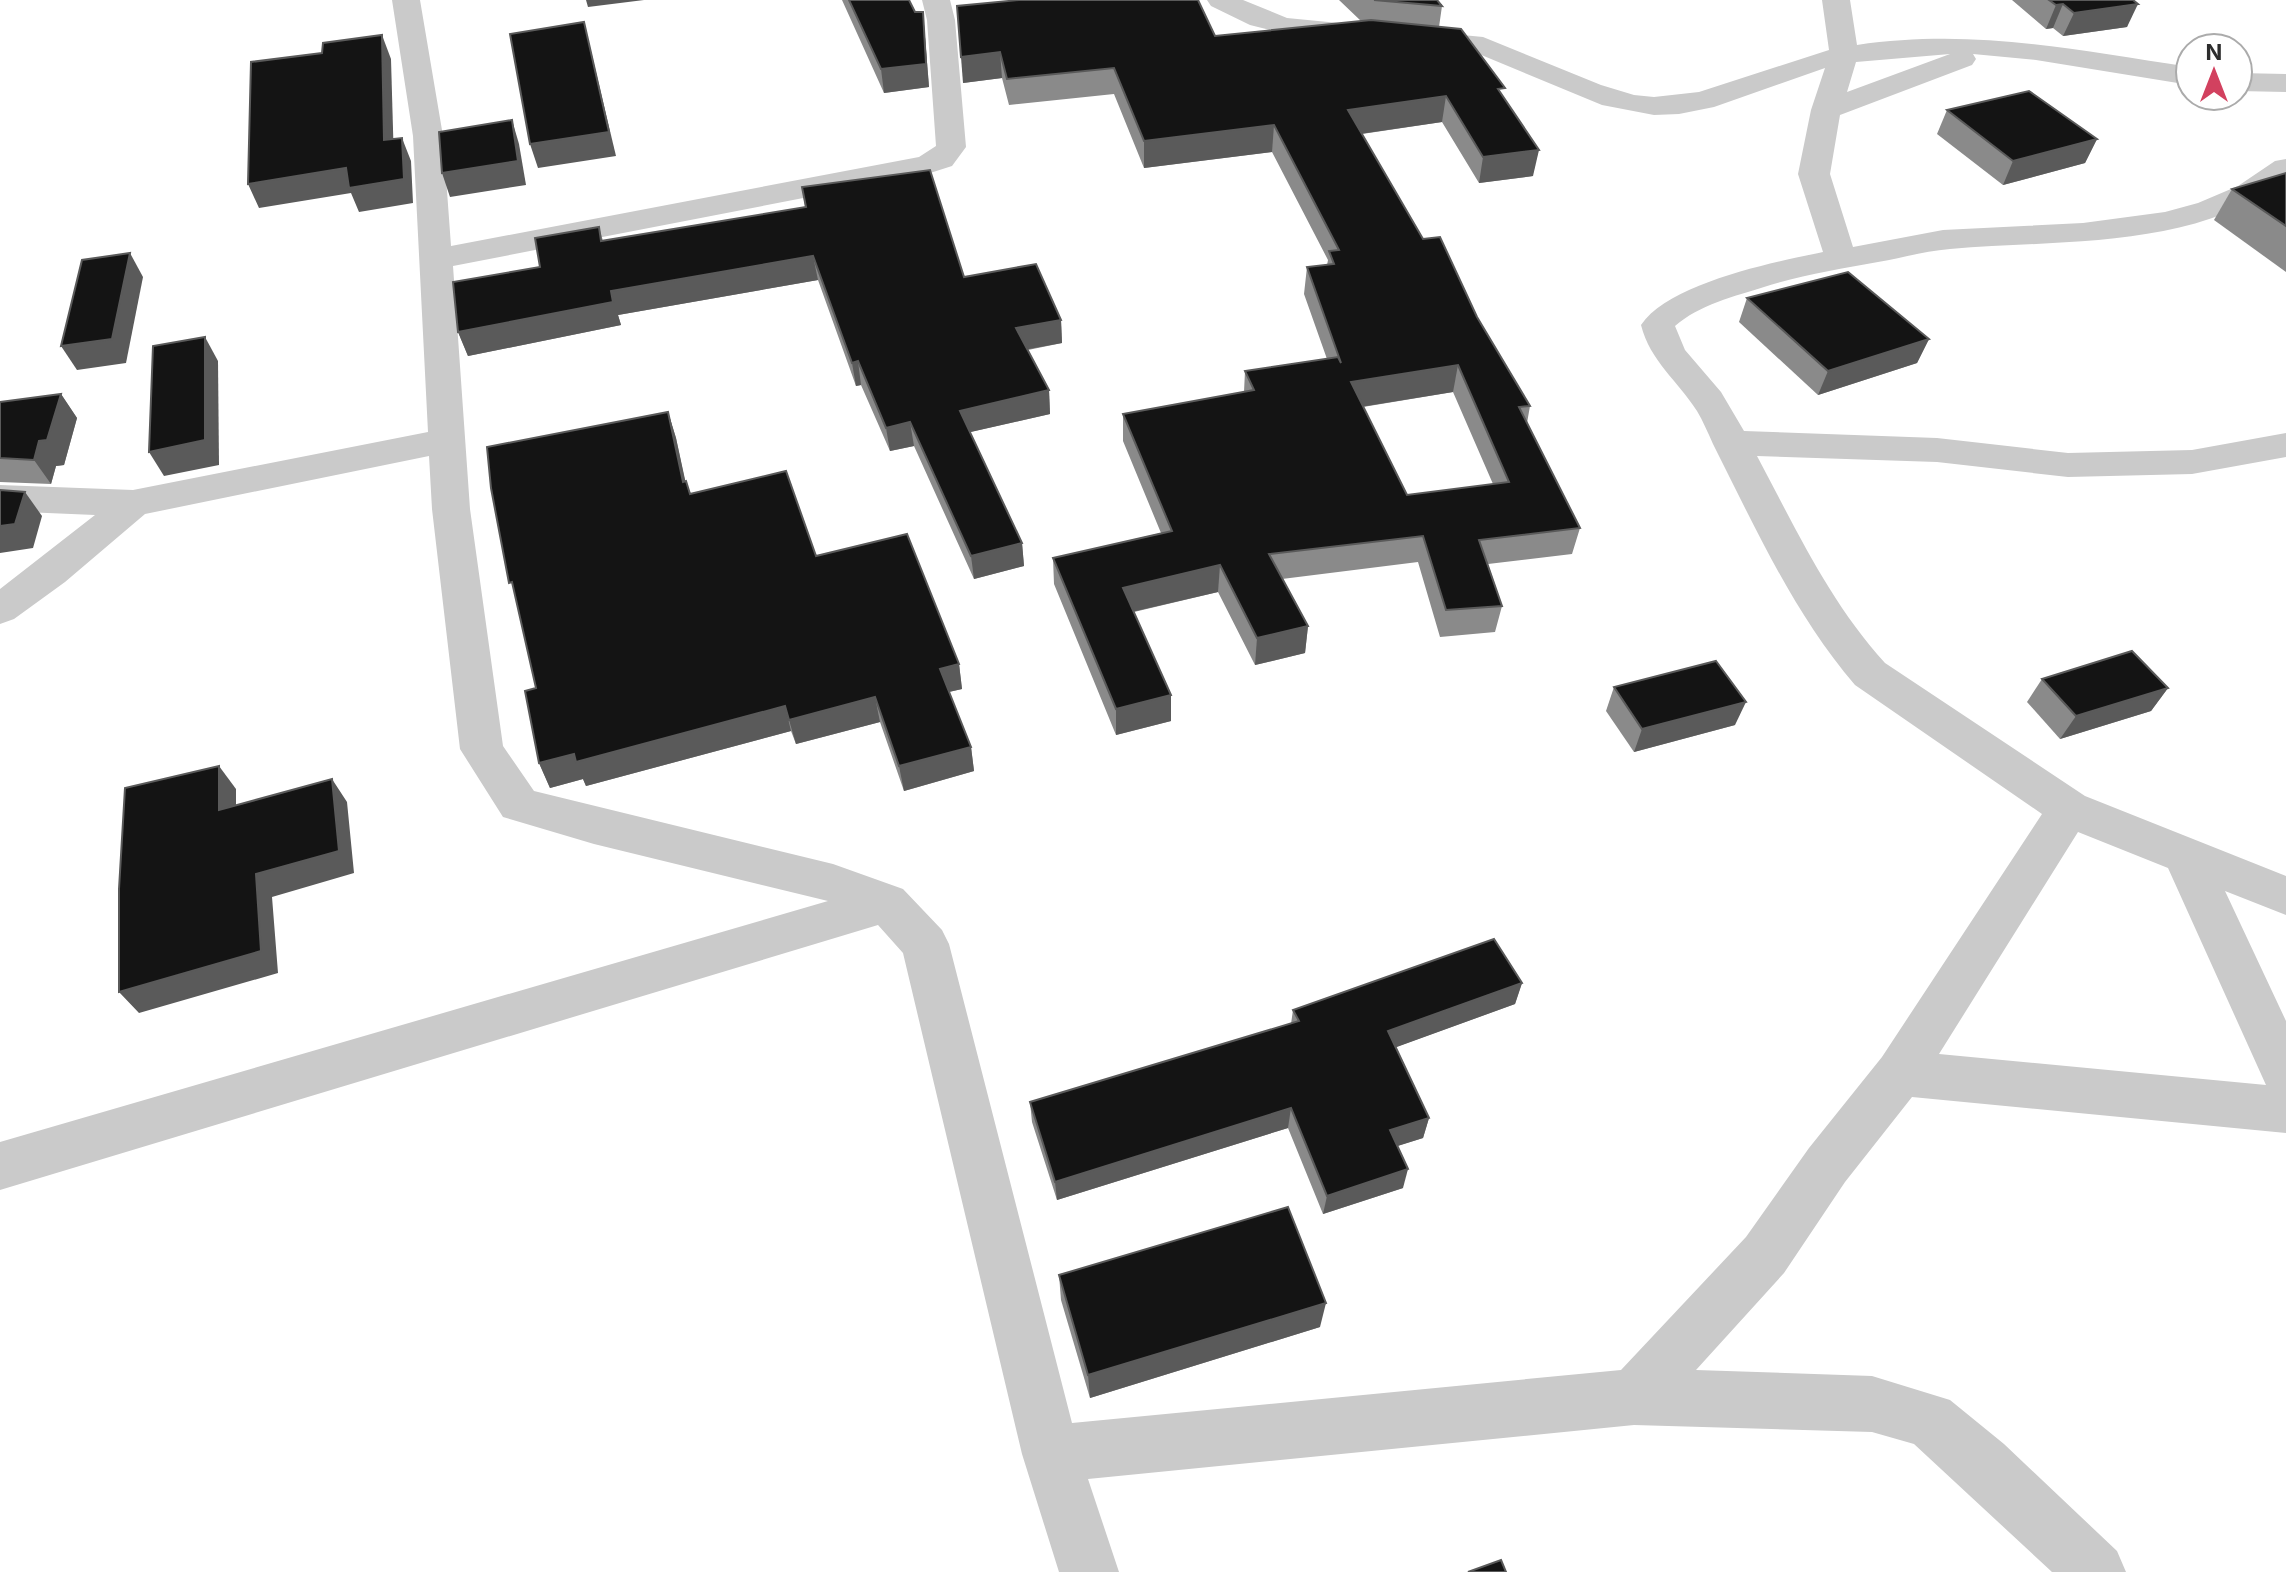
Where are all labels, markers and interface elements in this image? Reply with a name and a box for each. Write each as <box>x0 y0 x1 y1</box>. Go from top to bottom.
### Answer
north arrow <box>2174 32 2254 112</box>
text: N <box>2206 39 2222 65</box>

